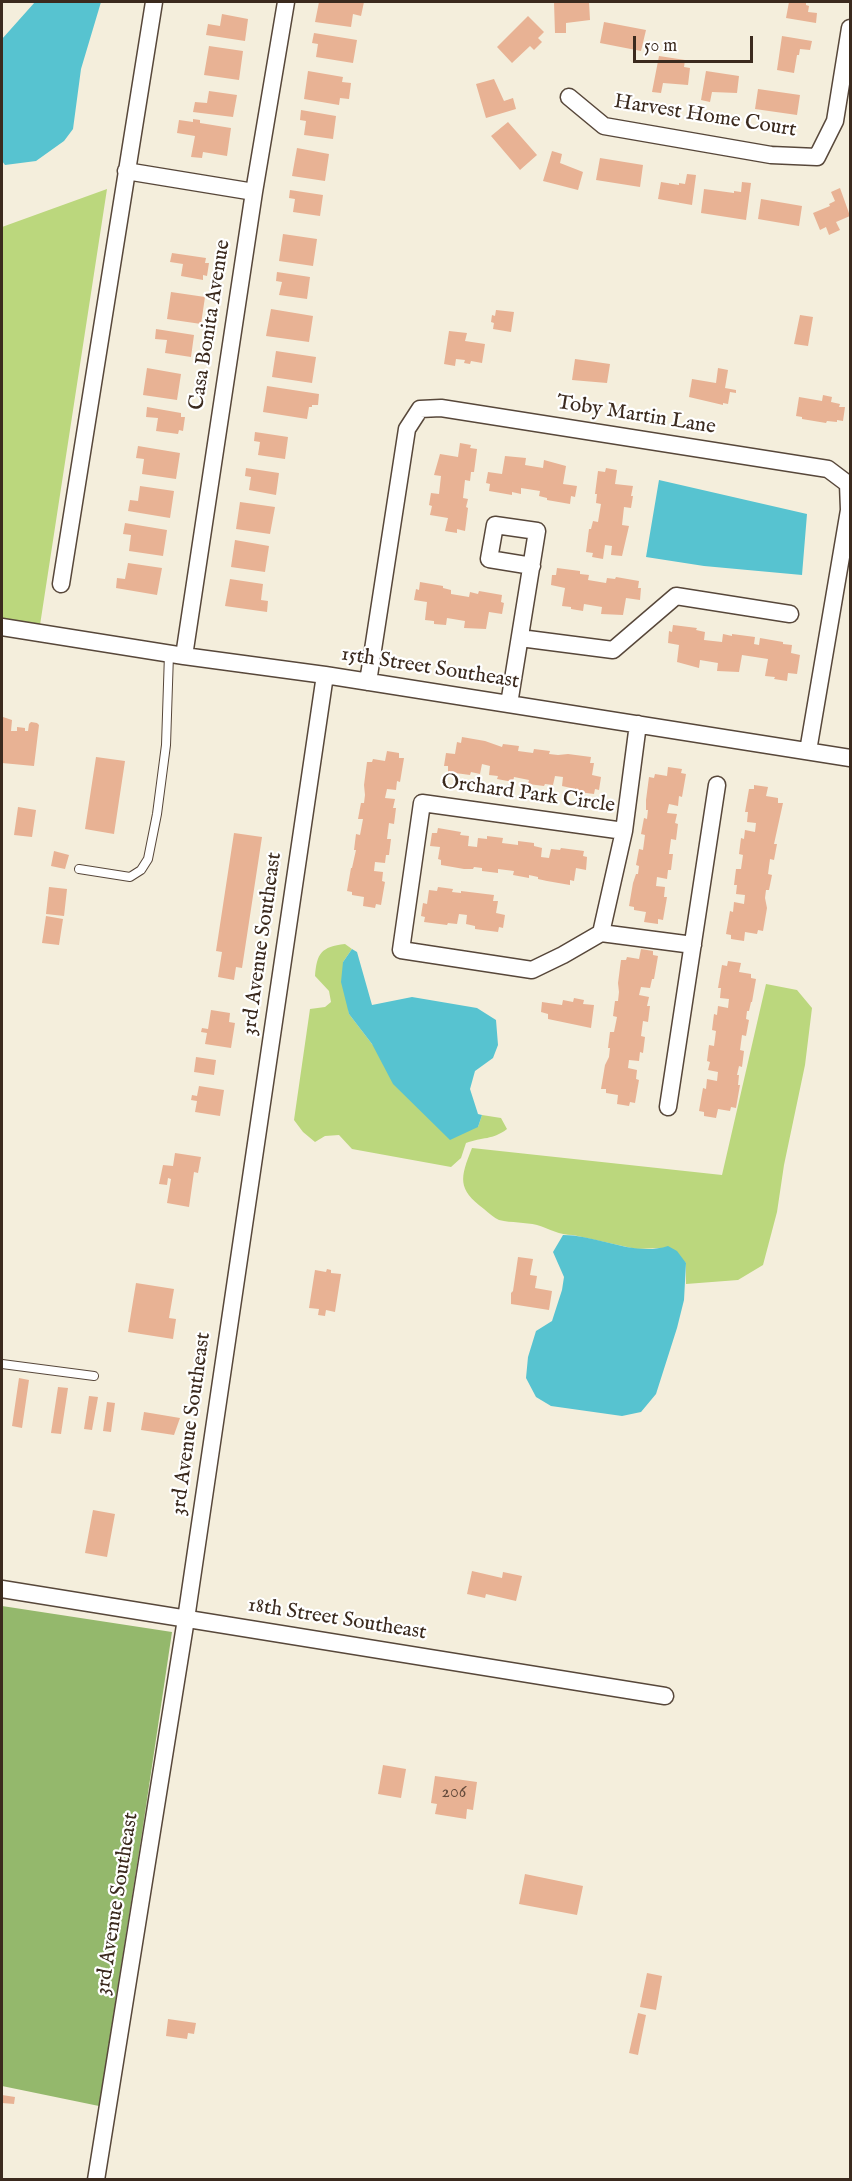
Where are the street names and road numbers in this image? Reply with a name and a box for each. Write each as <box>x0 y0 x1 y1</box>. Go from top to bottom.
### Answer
street label: Harvest Home Court <box>612 90 798 144</box>
street label: Casa Bonita Avenue <box>185 238 237 412</box>
street label: Toby Martin Lane <box>555 391 717 441</box>
street label: 15th Street Southeast <box>339 643 521 695</box>
street label: Orchard Park Circle <box>440 770 616 820</box>
street label: 3rd Avenue Southeast <box>238 851 288 1037</box>
street label: 3rd Avenue Southeast <box>167 1331 217 1517</box>
street label: 18th Street Southeast <box>246 1593 428 1647</box>
street label: 3rd Avenue Southeast <box>91 1811 145 1997</box>

